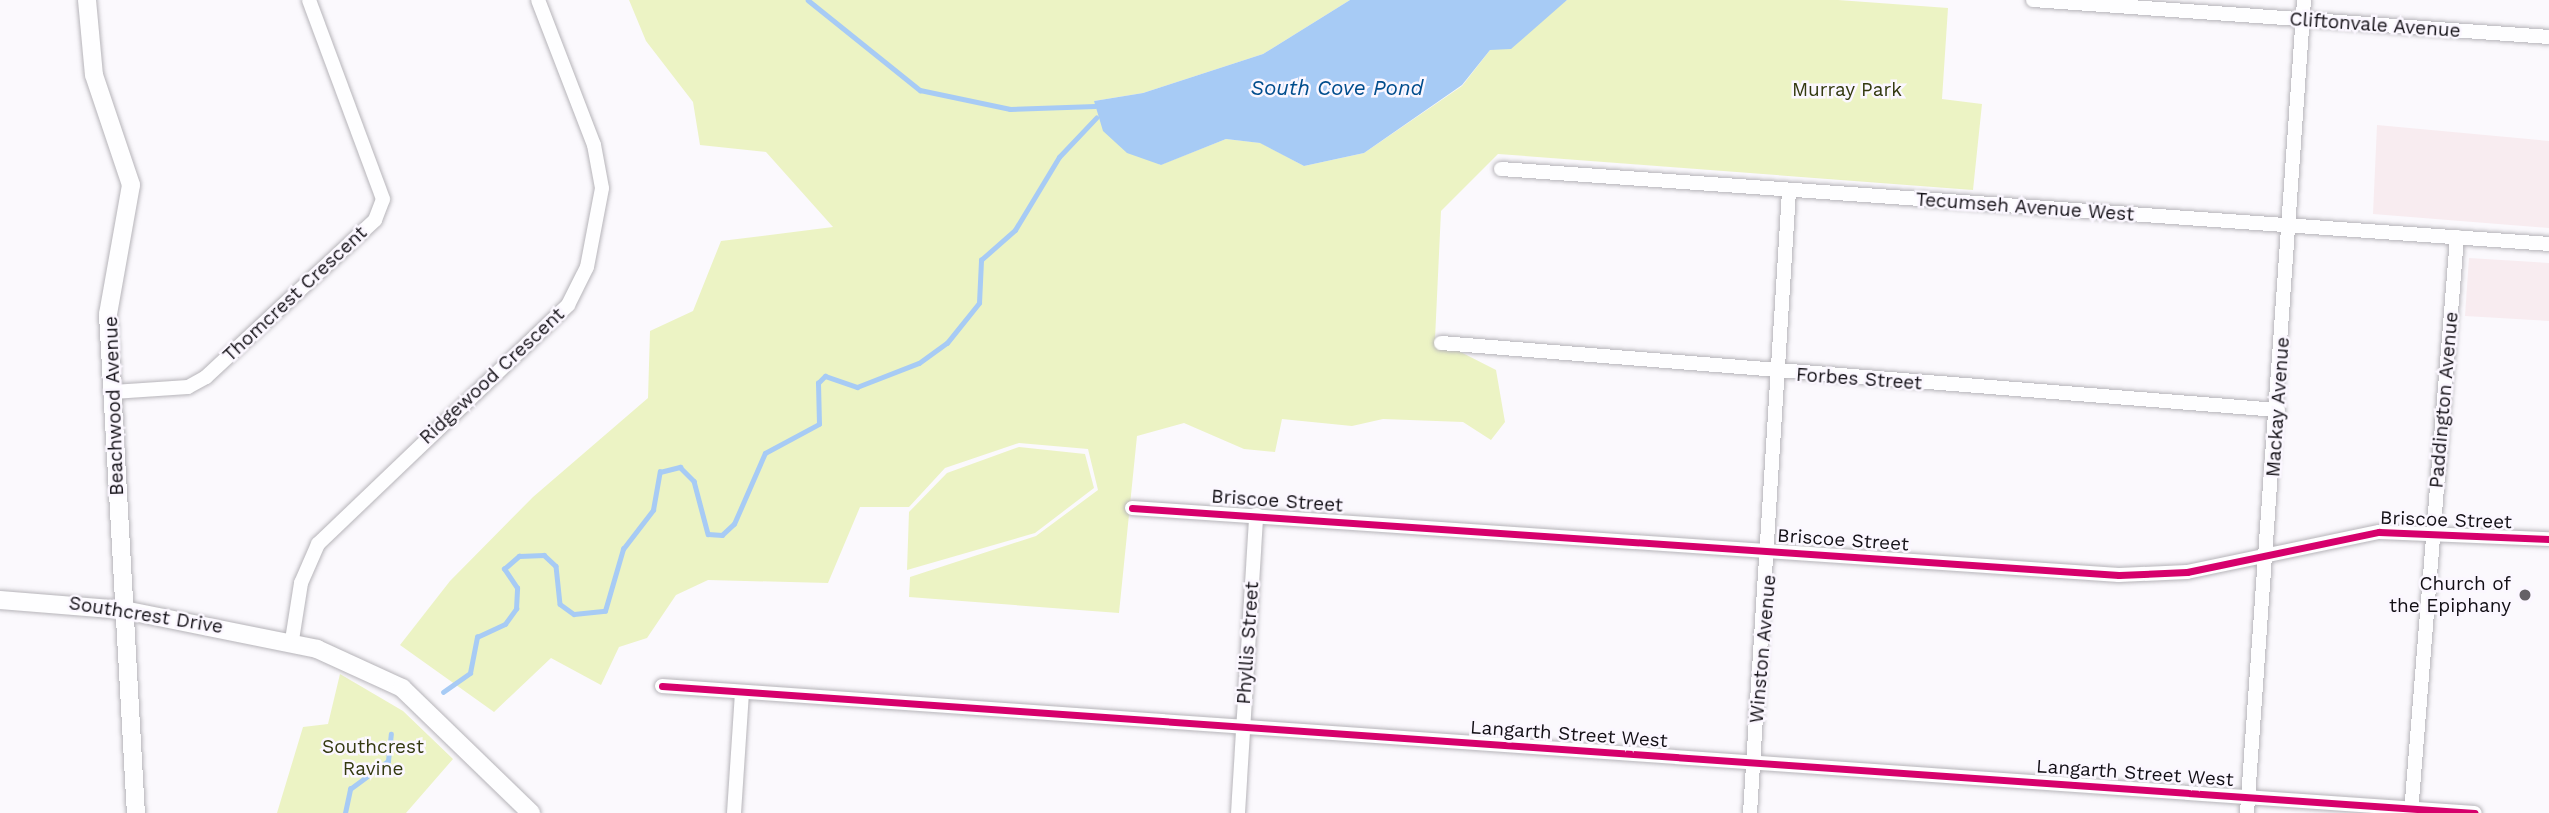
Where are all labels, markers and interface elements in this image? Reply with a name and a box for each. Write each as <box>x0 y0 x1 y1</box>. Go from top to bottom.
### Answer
street label: Cliftonvale Avenue <box>2288 8 2462 42</box>
water label: South Cove Pond <box>1251 75 1423 101</box>
park label: Murray Park <box>1792 79 1902 101</box>
street label: Tecumseh Avenue West <box>1914 188 2136 226</box>
street label: Thomcrest Crescent <box>218 221 372 367</box>
street label: Ridgewood Crescent <box>415 303 569 449</box>
street label: Paddington Avenue <box>2425 310 2463 490</box>
street label: Beachwood Avenue <box>99 315 129 497</box>
street label: Mackay Avenue <box>2262 335 2294 479</box>
street label: Forbes Street <box>1795 363 1923 395</box>
street label: Briscoe Street <box>1210 485 1344 517</box>
street label: Briscoe Street <box>2380 506 2512 534</box>
street label: Briscoe Street <box>1776 524 1910 556</box>
street label: Winston Avenue <box>1745 573 1781 725</box>
place label: Church of the Epiphany <box>2389 573 2511 617</box>
street label: Phyllis Street <box>1232 581 1264 705</box>
marker: Church of the Epiphany <box>2517 587 2533 603</box>
street label: Southcrest Drive <box>67 592 225 638</box>
street label: Langarth Street West <box>1469 716 1669 752</box>
park label: Southcrest Ravine <box>322 736 424 780</box>
street label: Langarth Street West <box>2035 755 2235 791</box>

